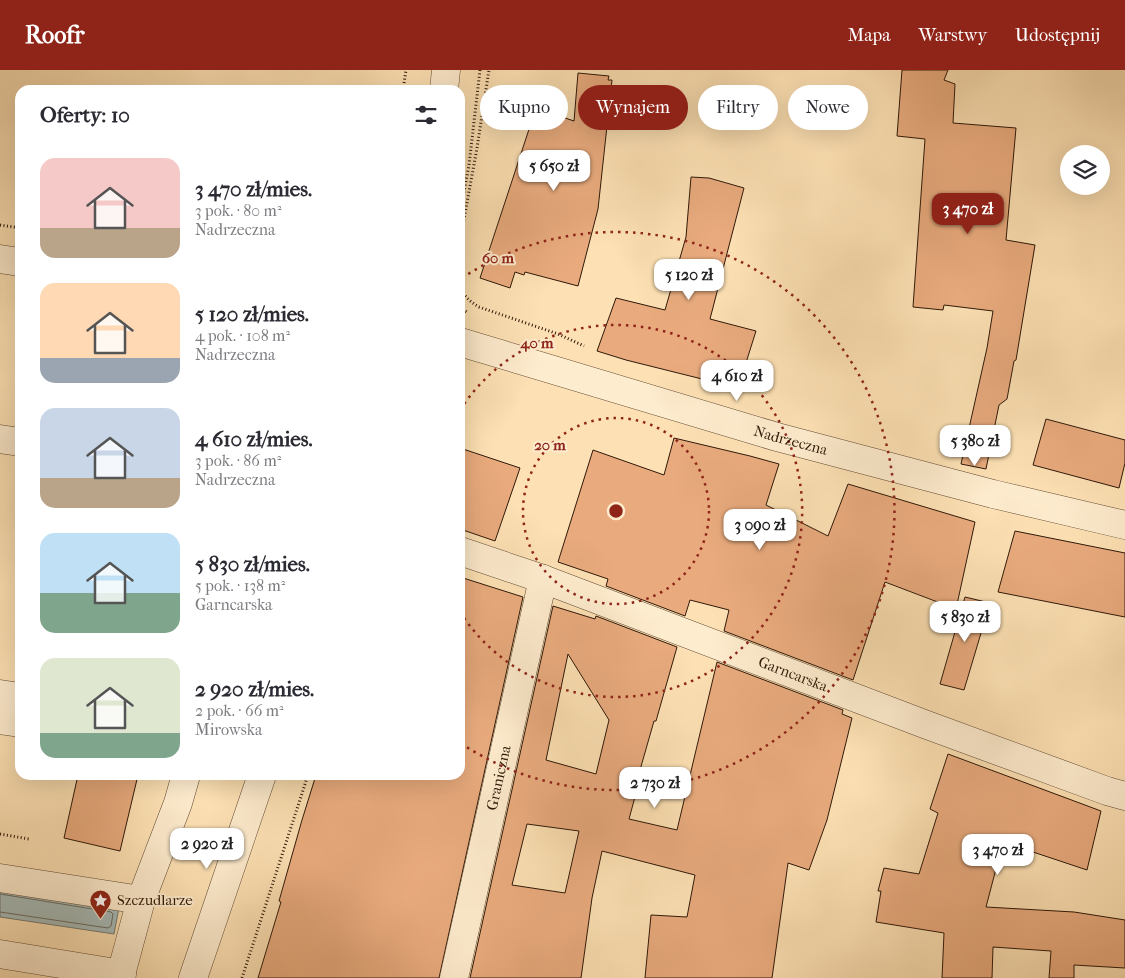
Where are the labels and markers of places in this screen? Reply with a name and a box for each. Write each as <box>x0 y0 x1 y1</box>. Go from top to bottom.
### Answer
pin: 5 650 zł <box>502 150 606 192</box>
pin: 3 470 zł <box>916 192 1020 235</box>
pin: 5 120 zł <box>637 258 741 301</box>
pin: 4 610 zł <box>685 360 789 402</box>
pin: 5 380 zł <box>923 424 1027 467</box>
centre of rings <box>607 502 625 520</box>
pin: 3 090 zł <box>708 508 812 551</box>
pin: 5 830 zł <box>913 600 1017 643</box>
pin: 2 730 zł <box>603 766 707 809</box>
pin: 2 920 zł <box>155 828 259 870</box>
pin: 3 470 zł <box>946 834 1050 876</box>
place icon: Szczudlarze <box>89 888 113 919</box>
place label: Szczudlarze <box>117 891 193 909</box>

